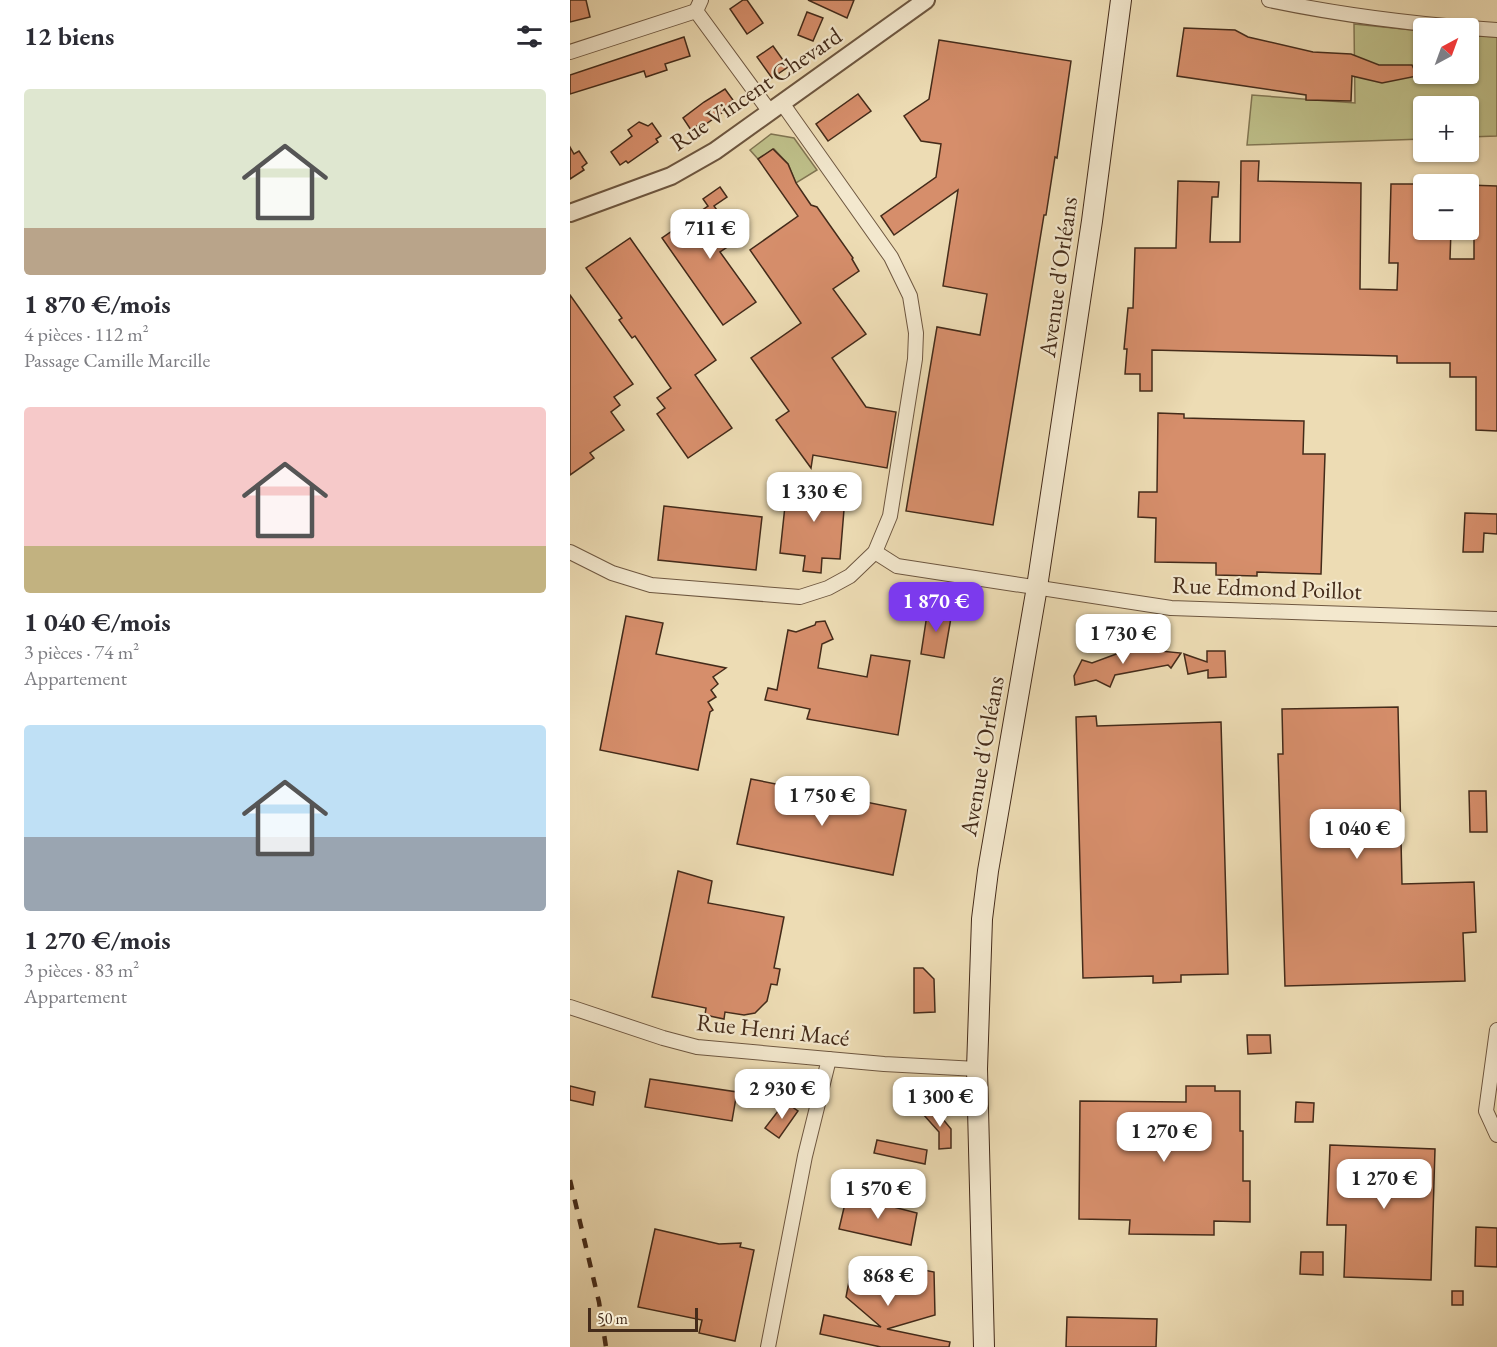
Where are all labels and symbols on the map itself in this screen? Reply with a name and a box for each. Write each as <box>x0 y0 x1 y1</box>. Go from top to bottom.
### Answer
north arrow <box>1413 18 1479 84</box>
street label: Rue Vincent Chevard <box>664 19 848 157</box>
street label: Avenue d'Orléans <box>1031 195 1084 360</box>
pin: 711 € <box>668 209 752 260</box>
pin: 1 330 € <box>759 472 869 523</box>
street label: Rue Edmond Poillot <box>1172 569 1363 606</box>
pin: 1 870 € <box>881 582 991 633</box>
pin: 1 730 € <box>1068 614 1178 665</box>
street label: Avenue d'Orléans <box>952 673 1011 839</box>
pin: 1 750 € <box>767 776 877 827</box>
pin: 1 040 € <box>1302 809 1412 860</box>
street label: Rue Henri Macé <box>695 1006 851 1053</box>
pin: 2 930 € <box>727 1069 837 1120</box>
pin: 1 300 € <box>885 1077 995 1128</box>
pin: 1 270 € <box>1109 1112 1219 1163</box>
pin: 1 270 € <box>1329 1159 1439 1210</box>
pin: 1 570 € <box>823 1169 933 1220</box>
pin: 868 € <box>846 1256 930 1307</box>
scale bar <box>588 1305 698 1332</box>

